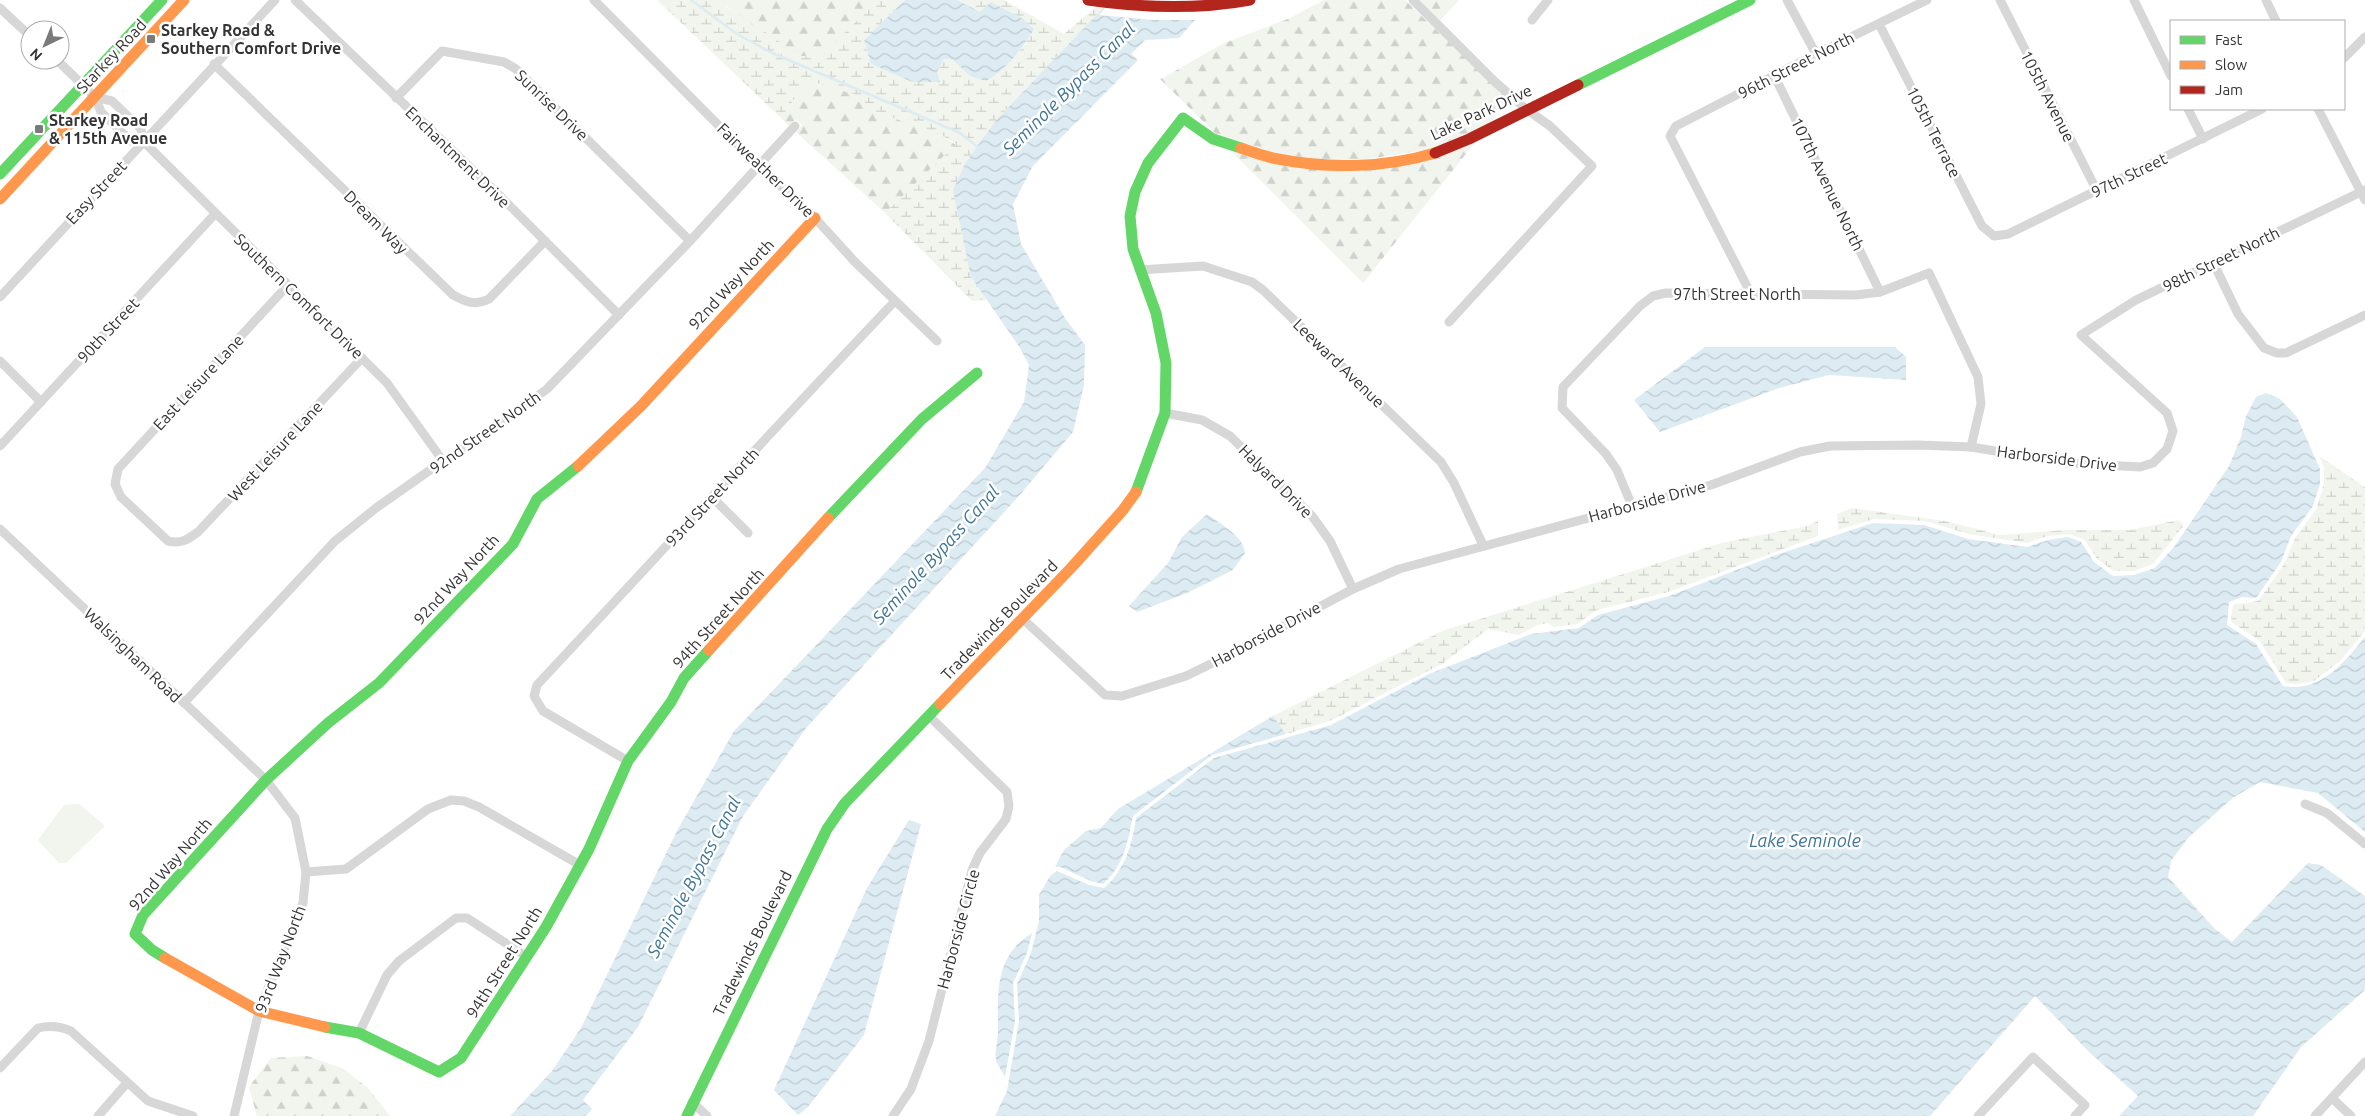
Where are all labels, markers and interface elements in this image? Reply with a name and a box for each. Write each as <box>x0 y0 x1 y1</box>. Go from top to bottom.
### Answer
street label: Starkey Road <box>72 16 150 96</box>
water label: Seminole Bypass Canal <box>997 18 1139 159</box>
north arrow <box>20 20 70 70</box>
legend <box>2170 20 2345 110</box>
place label: Starkey Road & Southern Comfort Drive <box>161 21 341 57</box>
street label: 96th Street North <box>1735 28 1857 102</box>
text: Fast <box>2215 31 2243 48</box>
marker: Starkey Road & Southern Comfort Drive <box>145 33 157 45</box>
text: N <box>27 45 45 64</box>
street label: 105th Avenue <box>2017 47 2079 145</box>
text: Slow <box>2215 56 2248 73</box>
street label: Sunrise Drive <box>512 66 592 144</box>
street label: Lake Park Drive <box>1427 81 1535 143</box>
text: Jam <box>2215 81 2243 98</box>
street label: 105th Terrace <box>1903 84 1965 180</box>
street label: Enchantment Drive <box>402 103 514 211</box>
place label: Starkey Road & 115th Avenue <box>49 111 167 147</box>
street label: 107th Avenue North <box>1788 114 1868 254</box>
street label: Fairweather Drive <box>714 119 818 221</box>
marker: Starkey Road & 115th Avenue <box>33 123 45 135</box>
street label: 97th Street <box>2088 149 2170 201</box>
street label: Easy Street <box>62 156 130 227</box>
street label: Dream Way <box>341 187 412 258</box>
street label: 98th Street North <box>2160 223 2282 295</box>
street label: Southern Comfort Drive <box>231 230 367 362</box>
street label: 92nd Way North <box>685 235 777 333</box>
street label: 97th Street North <box>1673 285 1801 303</box>
street label: 90th Street <box>74 293 143 366</box>
street label: Leeward Avenue <box>1290 315 1388 411</box>
street label: East Leisure Lane <box>149 331 247 433</box>
street label: 92nd Street North <box>426 387 544 477</box>
street label: West Leisure Lane <box>224 397 326 505</box>
street label: Halyard Drive <box>1236 441 1316 521</box>
street label: Harborside Drive <box>1996 442 2118 474</box>
street label: 93rd Street North <box>662 444 762 550</box>
street label: Harborside Drive <box>1586 477 1708 525</box>
water label: Seminole Bypass Canal <box>867 481 1003 628</box>
street label: 92nd Way North <box>410 530 502 628</box>
street label: Tradewinds Boulevard <box>937 556 1061 684</box>
street label: 94th Street North <box>669 565 767 671</box>
street label: Harborside Drive <box>1208 598 1324 670</box>
street label: Walsingham Road <box>81 604 185 706</box>
water label: Seminole Bypass Canal <box>642 793 744 961</box>
street label: 92nd Way North <box>125 814 215 914</box>
water label: Lake Seminole <box>1749 830 1861 850</box>
street label: Tradewinds Boulevard <box>709 867 795 1019</box>
street label: Harborside Circle <box>933 867 983 991</box>
street label: 93rd Way North <box>251 903 309 1015</box>
street label: 94th Street North <box>463 903 545 1021</box>

